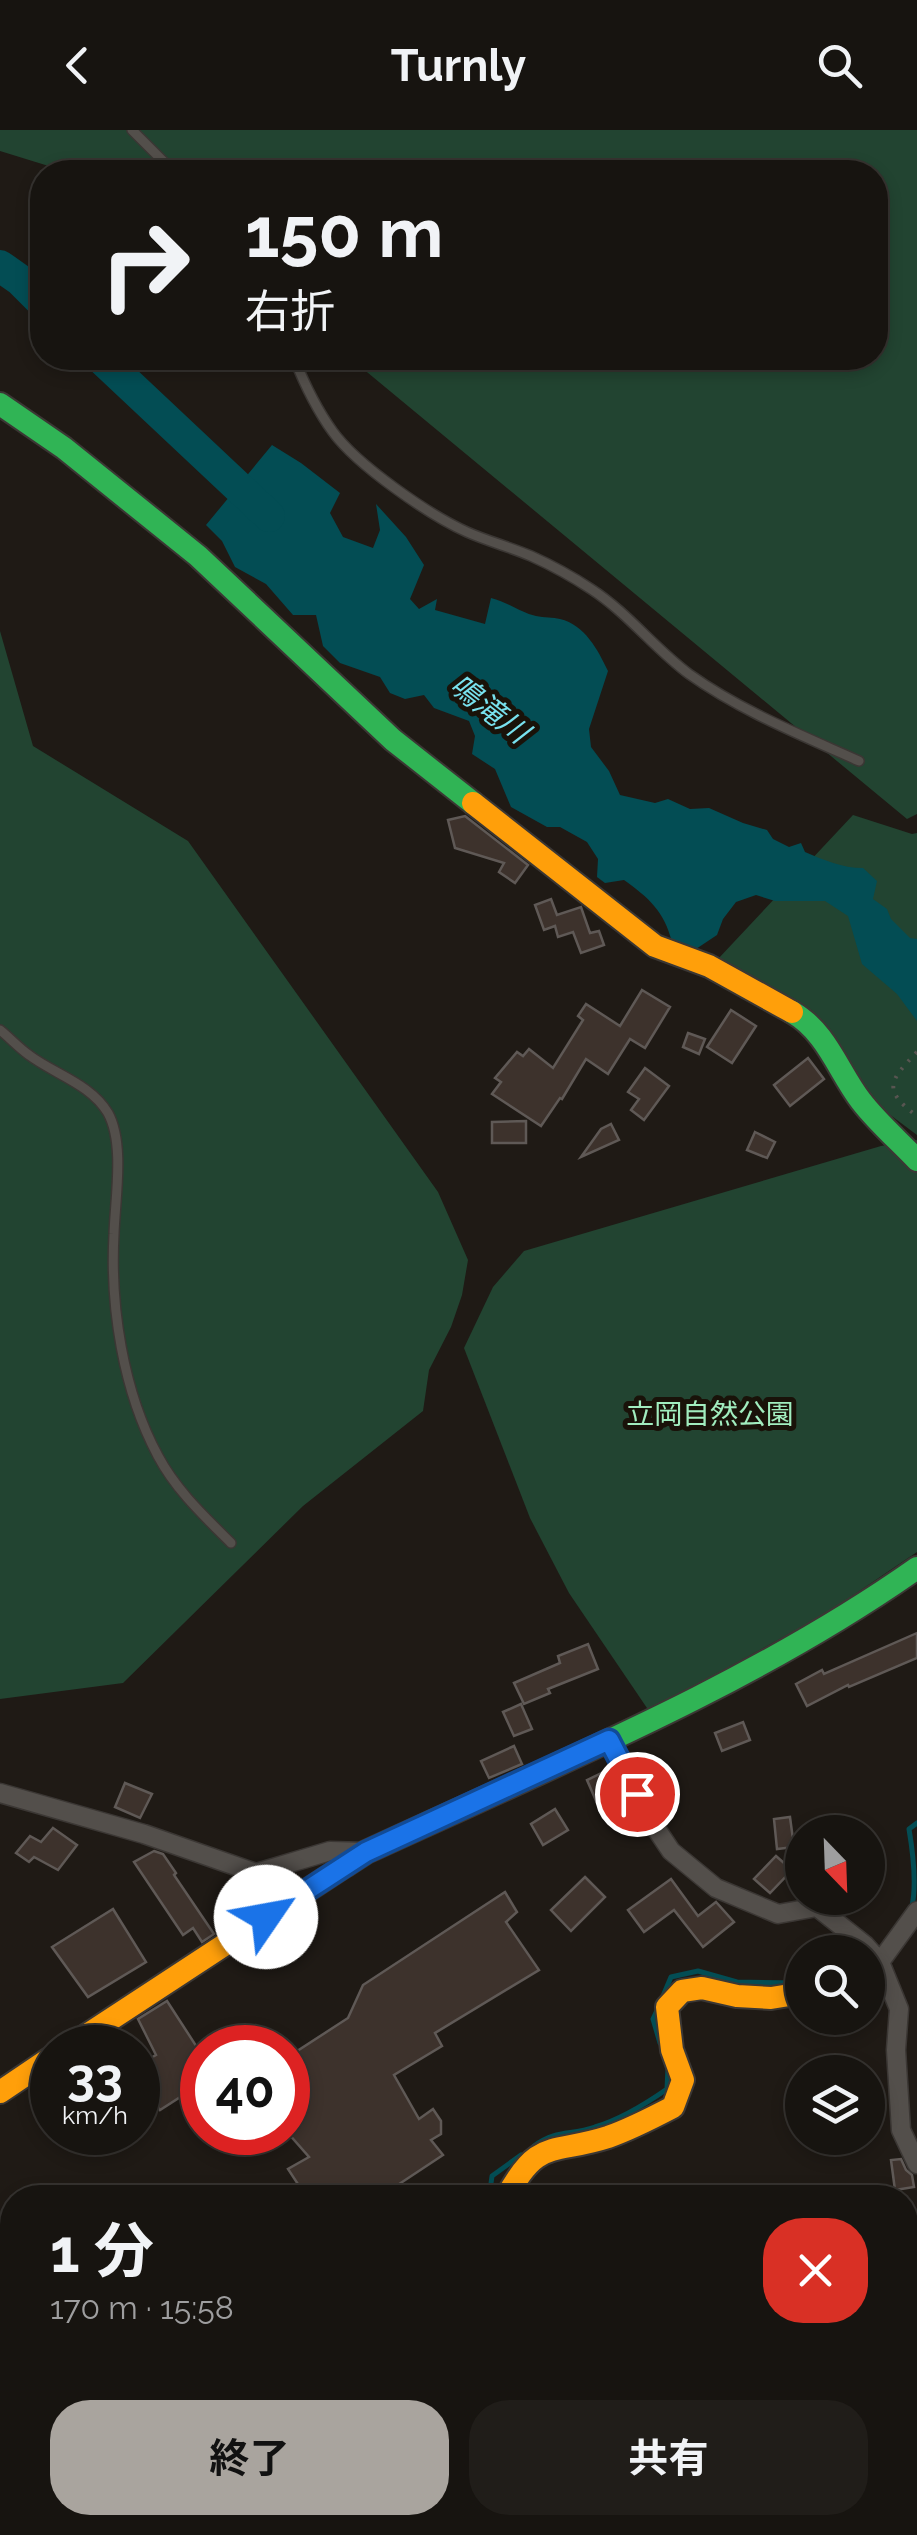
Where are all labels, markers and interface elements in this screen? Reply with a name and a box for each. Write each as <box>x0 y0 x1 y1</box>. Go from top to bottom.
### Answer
icon: back <box>50 38 105 93</box>
icon: search <box>812 38 867 93</box>
text: Turnly <box>391 39 526 92</box>
text: 150 m <box>245 191 443 273</box>
icon: right <box>80 200 210 330</box>
text: 右折 <box>245 285 335 338</box>
water label: 鳴滝川 <box>443 667 538 752</box>
park label: 立岡自然公園 <box>626 1398 794 1431</box>
pin <box>595 1752 680 1837</box>
icon: arrive <box>610 1767 665 1822</box>
north arrow <box>785 1815 885 1915</box>
map controls <box>785 1815 885 2155</box>
position arrow <box>214 1865 318 1969</box>
button: search <box>785 1935 885 2035</box>
speed limit sign: 40 <box>180 2025 310 2155</box>
text: 33 <box>67 2048 123 2107</box>
button: layers <box>785 2055 885 2155</box>
text: km/h <box>62 2100 128 2130</box>
text: 1 分 <box>50 2216 154 2286</box>
button: close <box>763 2218 868 2323</box>
text: 170 m · 15:58 <box>50 2289 234 2326</box>
button: 終了 <box>50 2400 449 2515</box>
button: 共有 <box>469 2400 868 2515</box>

